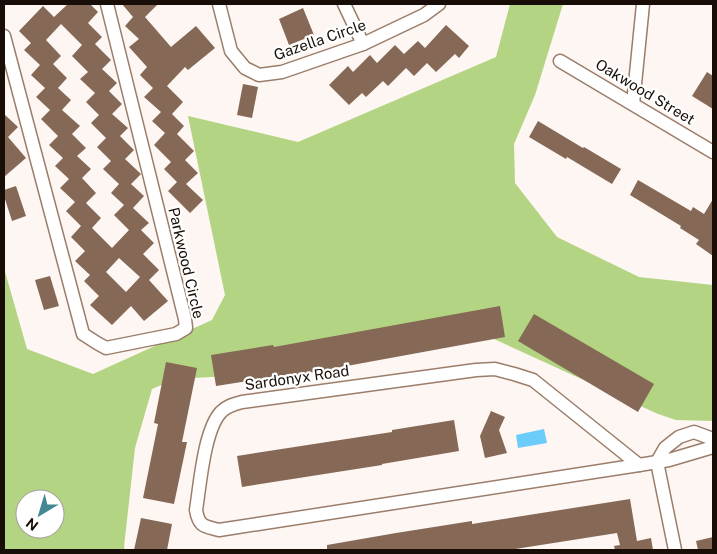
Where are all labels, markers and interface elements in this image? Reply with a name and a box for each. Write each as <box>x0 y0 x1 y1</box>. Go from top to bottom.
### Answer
street label: Gazella Circle <box>272 16 368 63</box>
street label: Oakwood Street <box>593 55 698 128</box>
street label: Parkwood Circle <box>165 205 208 320</box>
street label: Sardonyx Road <box>243 362 350 393</box>
north arrow <box>15 489 65 539</box>
text: N <box>23 515 41 534</box>

